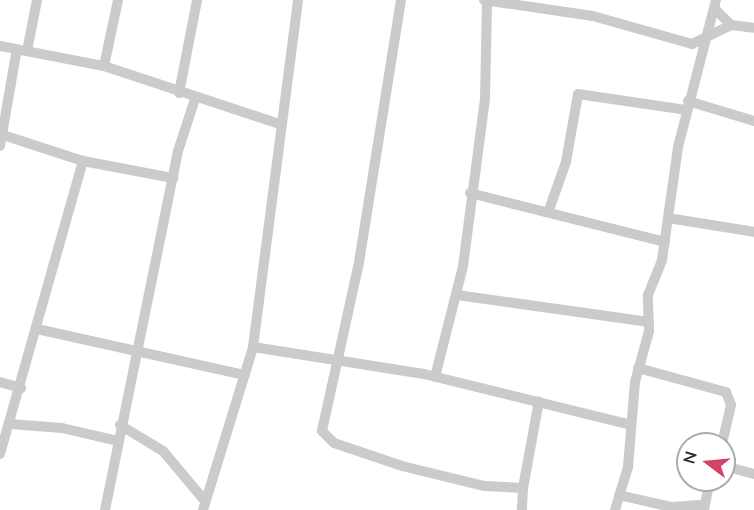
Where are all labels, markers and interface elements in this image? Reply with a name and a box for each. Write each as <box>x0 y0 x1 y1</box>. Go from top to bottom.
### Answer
north arrow <box>676 432 736 492</box>
text: N <box>678 449 703 466</box>

